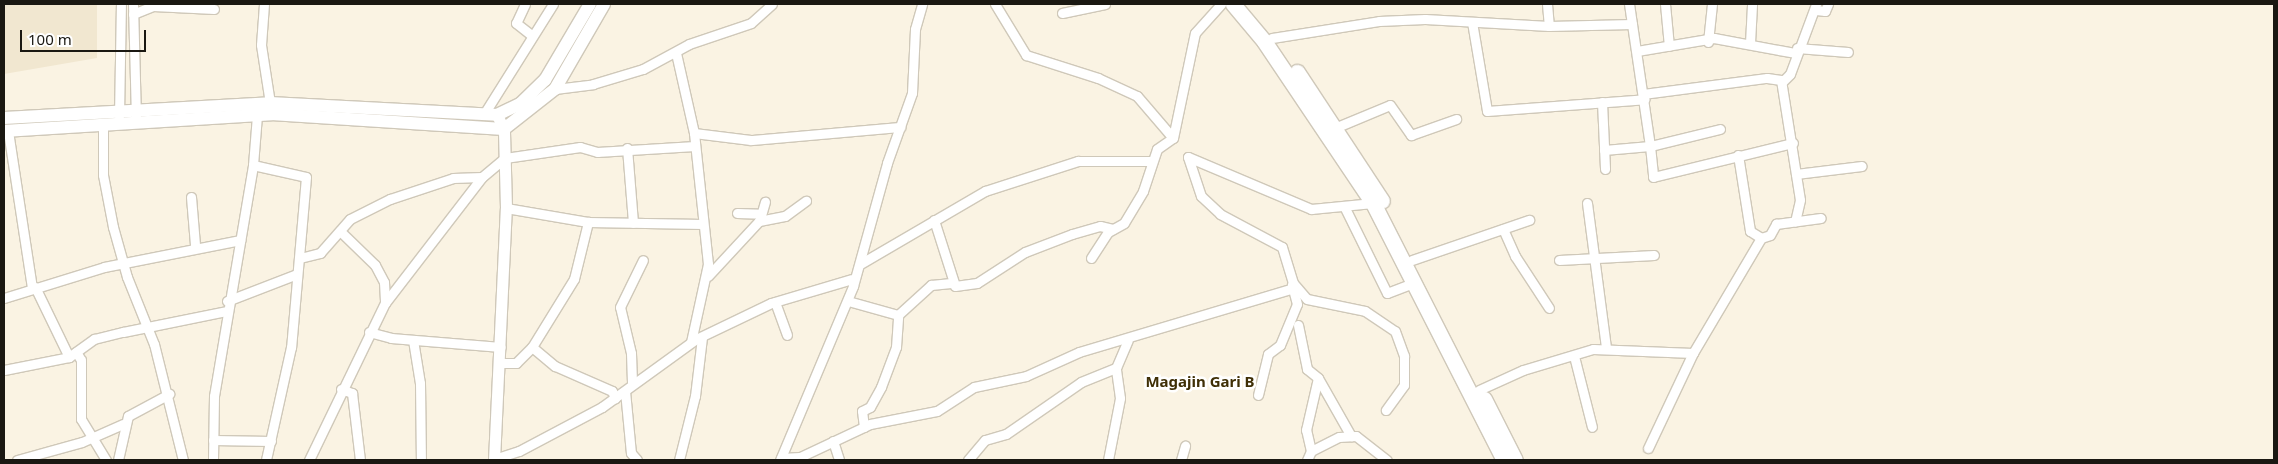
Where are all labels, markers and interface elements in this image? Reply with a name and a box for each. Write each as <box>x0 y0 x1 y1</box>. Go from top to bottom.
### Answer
scale bar <box>22 20 149 52</box>
text: 100 m <box>28 29 72 49</box>
district label: Magajin Gari B <box>1145 373 1255 391</box>

